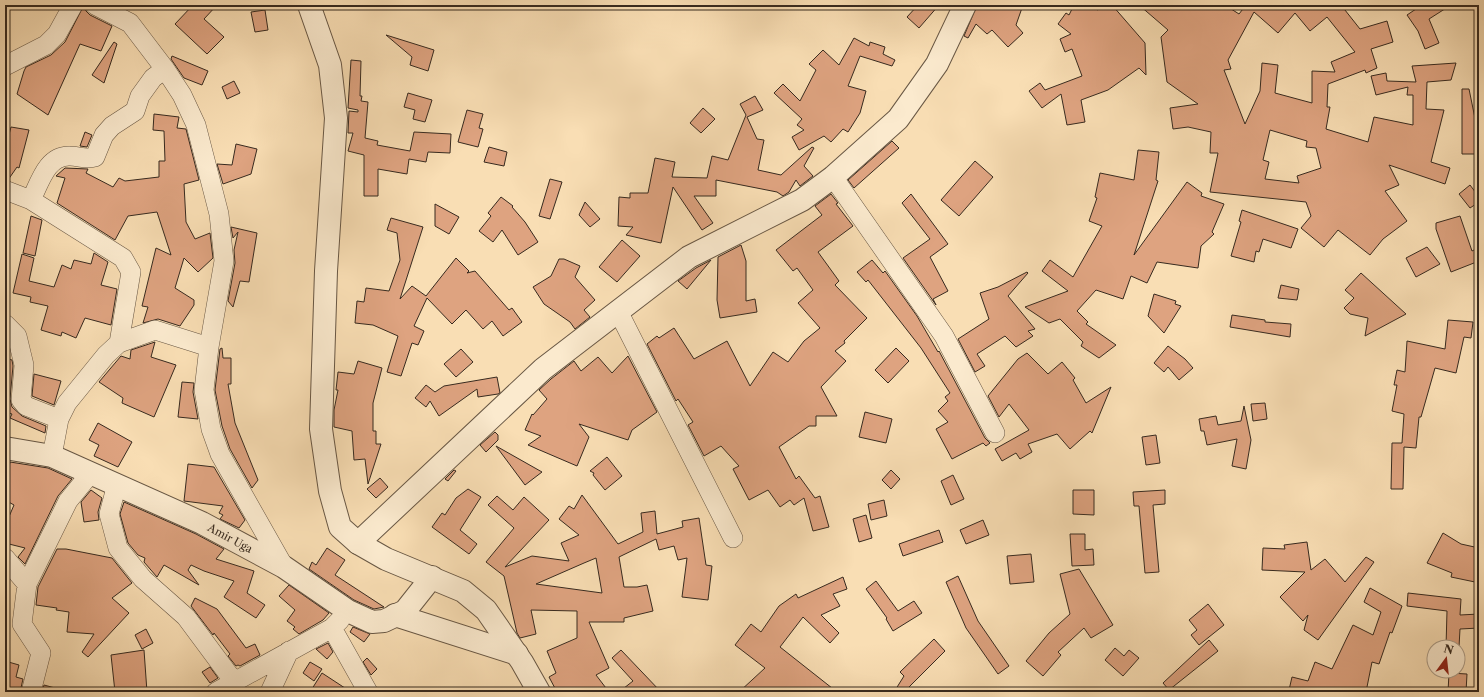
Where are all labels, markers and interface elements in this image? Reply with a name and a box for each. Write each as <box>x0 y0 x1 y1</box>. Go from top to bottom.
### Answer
street label: Amir Uga <box>205 520 255 556</box>
north arrow <box>1426 639 1466 679</box>
text: N <box>1442 641 1455 657</box>

